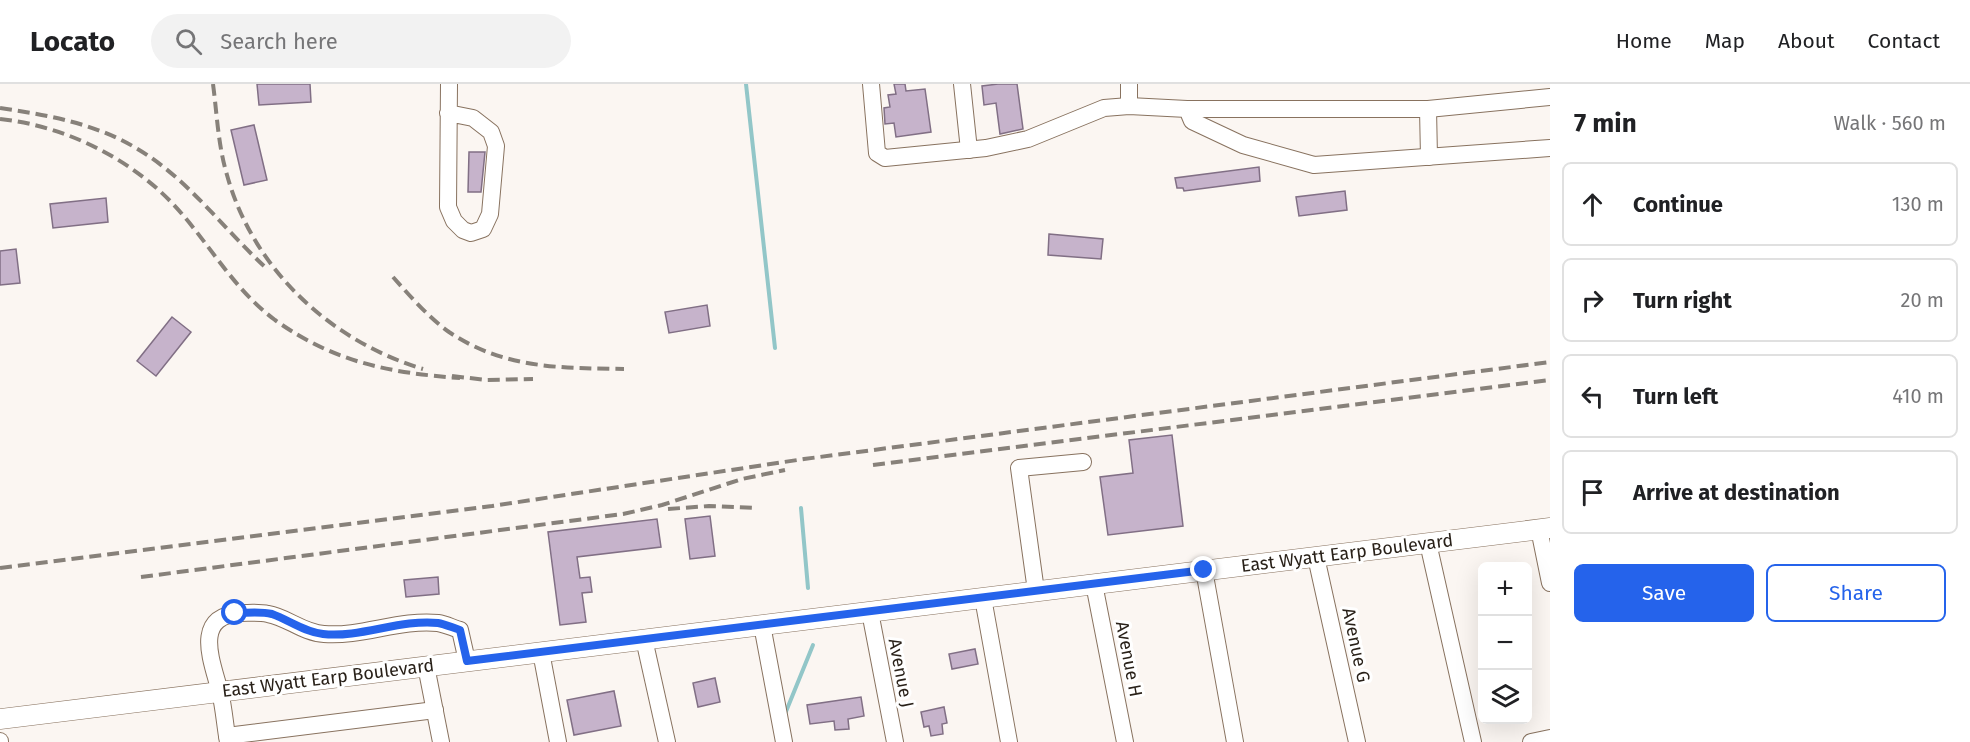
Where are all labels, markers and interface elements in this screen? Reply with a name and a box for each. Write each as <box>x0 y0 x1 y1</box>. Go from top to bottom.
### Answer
search box <box>151 14 571 68</box>
text: Locato <box>30 25 115 58</box>
icon: search <box>172 25 205 58</box>
text: Search here <box>220 28 338 55</box>
text: Home <box>1616 28 1672 54</box>
text: Map <box>1705 28 1745 54</box>
text: About <box>1778 28 1835 54</box>
text: Contact <box>1868 28 1940 54</box>
text: 7 min <box>1574 108 1637 139</box>
text: Walk · 560 m <box>1834 111 1946 135</box>
icon: ahead <box>1576 188 1609 221</box>
text: Continue <box>1633 191 1723 218</box>
text: 130 m <box>1892 192 1944 216</box>
icon: right <box>1576 284 1609 317</box>
text: Turn right <box>1633 287 1732 314</box>
text: 20 m <box>1901 288 1944 312</box>
icon: left <box>1576 380 1609 413</box>
text: Turn left <box>1633 383 1718 410</box>
text: 410 m <box>1892 384 1944 408</box>
icon: arrive <box>1576 476 1609 509</box>
text: Arrive at destination <box>1633 479 1840 506</box>
street label: East Wyatt Earp Boulevard <box>1240 529 1454 577</box>
route end <box>1190 556 1216 582</box>
map controls <box>1478 562 1532 724</box>
button: + <box>1478 562 1532 616</box>
button: Save <box>1574 564 1754 622</box>
button: Share <box>1766 564 1946 622</box>
route start <box>221 599 247 625</box>
street label: Avenue G <box>1337 606 1375 684</box>
button: − <box>1478 616 1532 670</box>
street label: Avenue H <box>1111 619 1147 699</box>
street label: Avenue J <box>884 637 918 709</box>
street label: East Wyatt Earp Boulevard <box>221 654 435 702</box>
button: layers <box>1478 670 1532 724</box>

